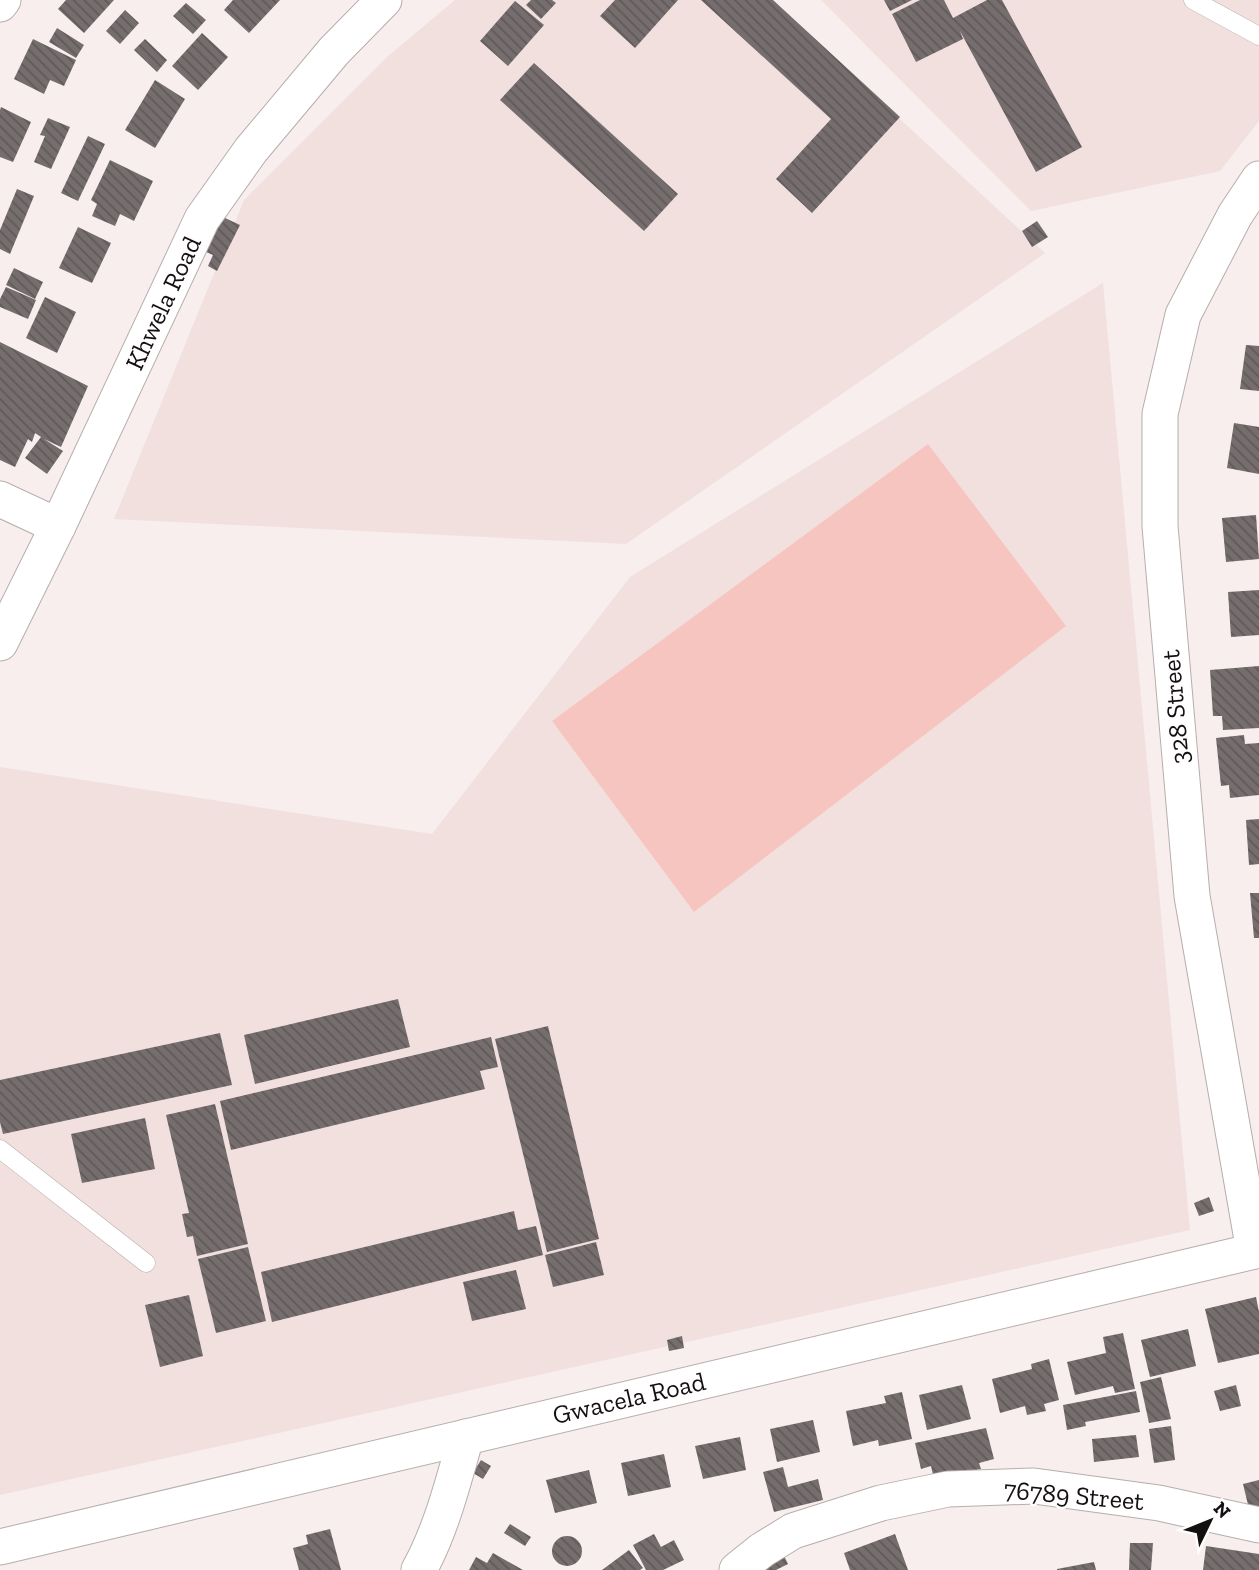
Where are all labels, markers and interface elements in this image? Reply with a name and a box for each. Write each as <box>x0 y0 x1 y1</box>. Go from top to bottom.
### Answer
street label: Khwela Road <box>118 231 208 375</box>
street label: 328 Street <box>1154 648 1196 765</box>
street label: Gwacela Road <box>549 1365 709 1431</box>
street label: 76789 Street <box>1003 1473 1146 1517</box>
north arrow <box>1175 1486 1245 1556</box>
text: N <box>1209 1497 1235 1523</box>

